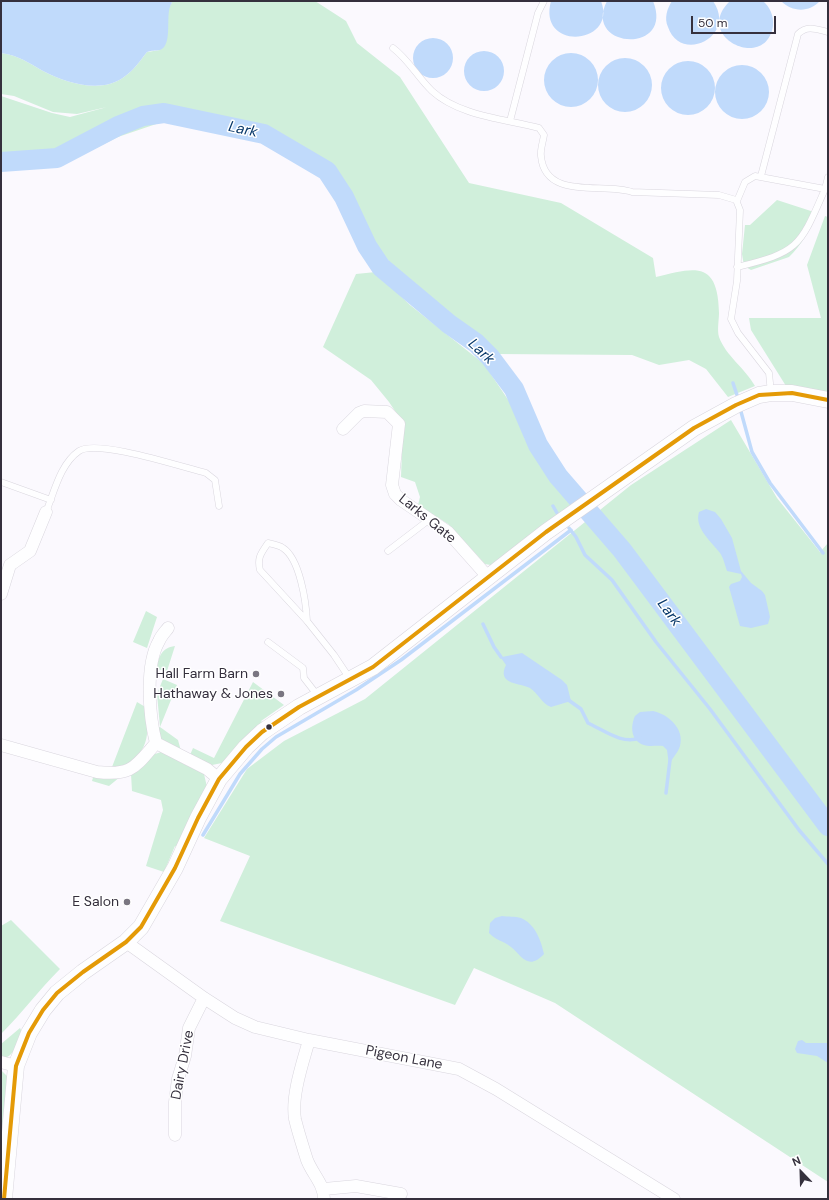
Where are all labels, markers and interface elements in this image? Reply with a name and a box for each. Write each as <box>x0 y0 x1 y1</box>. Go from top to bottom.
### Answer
scale bar <box>693 8 778 34</box>
text: 50 m <box>698 15 727 31</box>
water label: Lark <box>227 118 259 142</box>
water label: Lark <box>464 335 498 369</box>
street label: Larks Gate <box>395 491 459 547</box>
water label: Lark <box>653 596 685 630</box>
place label: Hall Farm Barn <box>156 666 248 682</box>
marker: Hall Farm Barn <box>251 669 261 679</box>
place label: Hathaway & Jones <box>153 686 273 702</box>
marker: Hathaway & Jones <box>276 689 286 699</box>
unlabelled marker <box>264 722 274 732</box>
place label: E Salon <box>72 894 119 910</box>
marker: E Salon <box>122 897 132 907</box>
street label: Dairy Drive <box>168 1029 198 1101</box>
street label: Pigeon Lane <box>364 1042 444 1074</box>
north arrow <box>781 1152 821 1192</box>
text: N <box>790 1153 803 1169</box>

